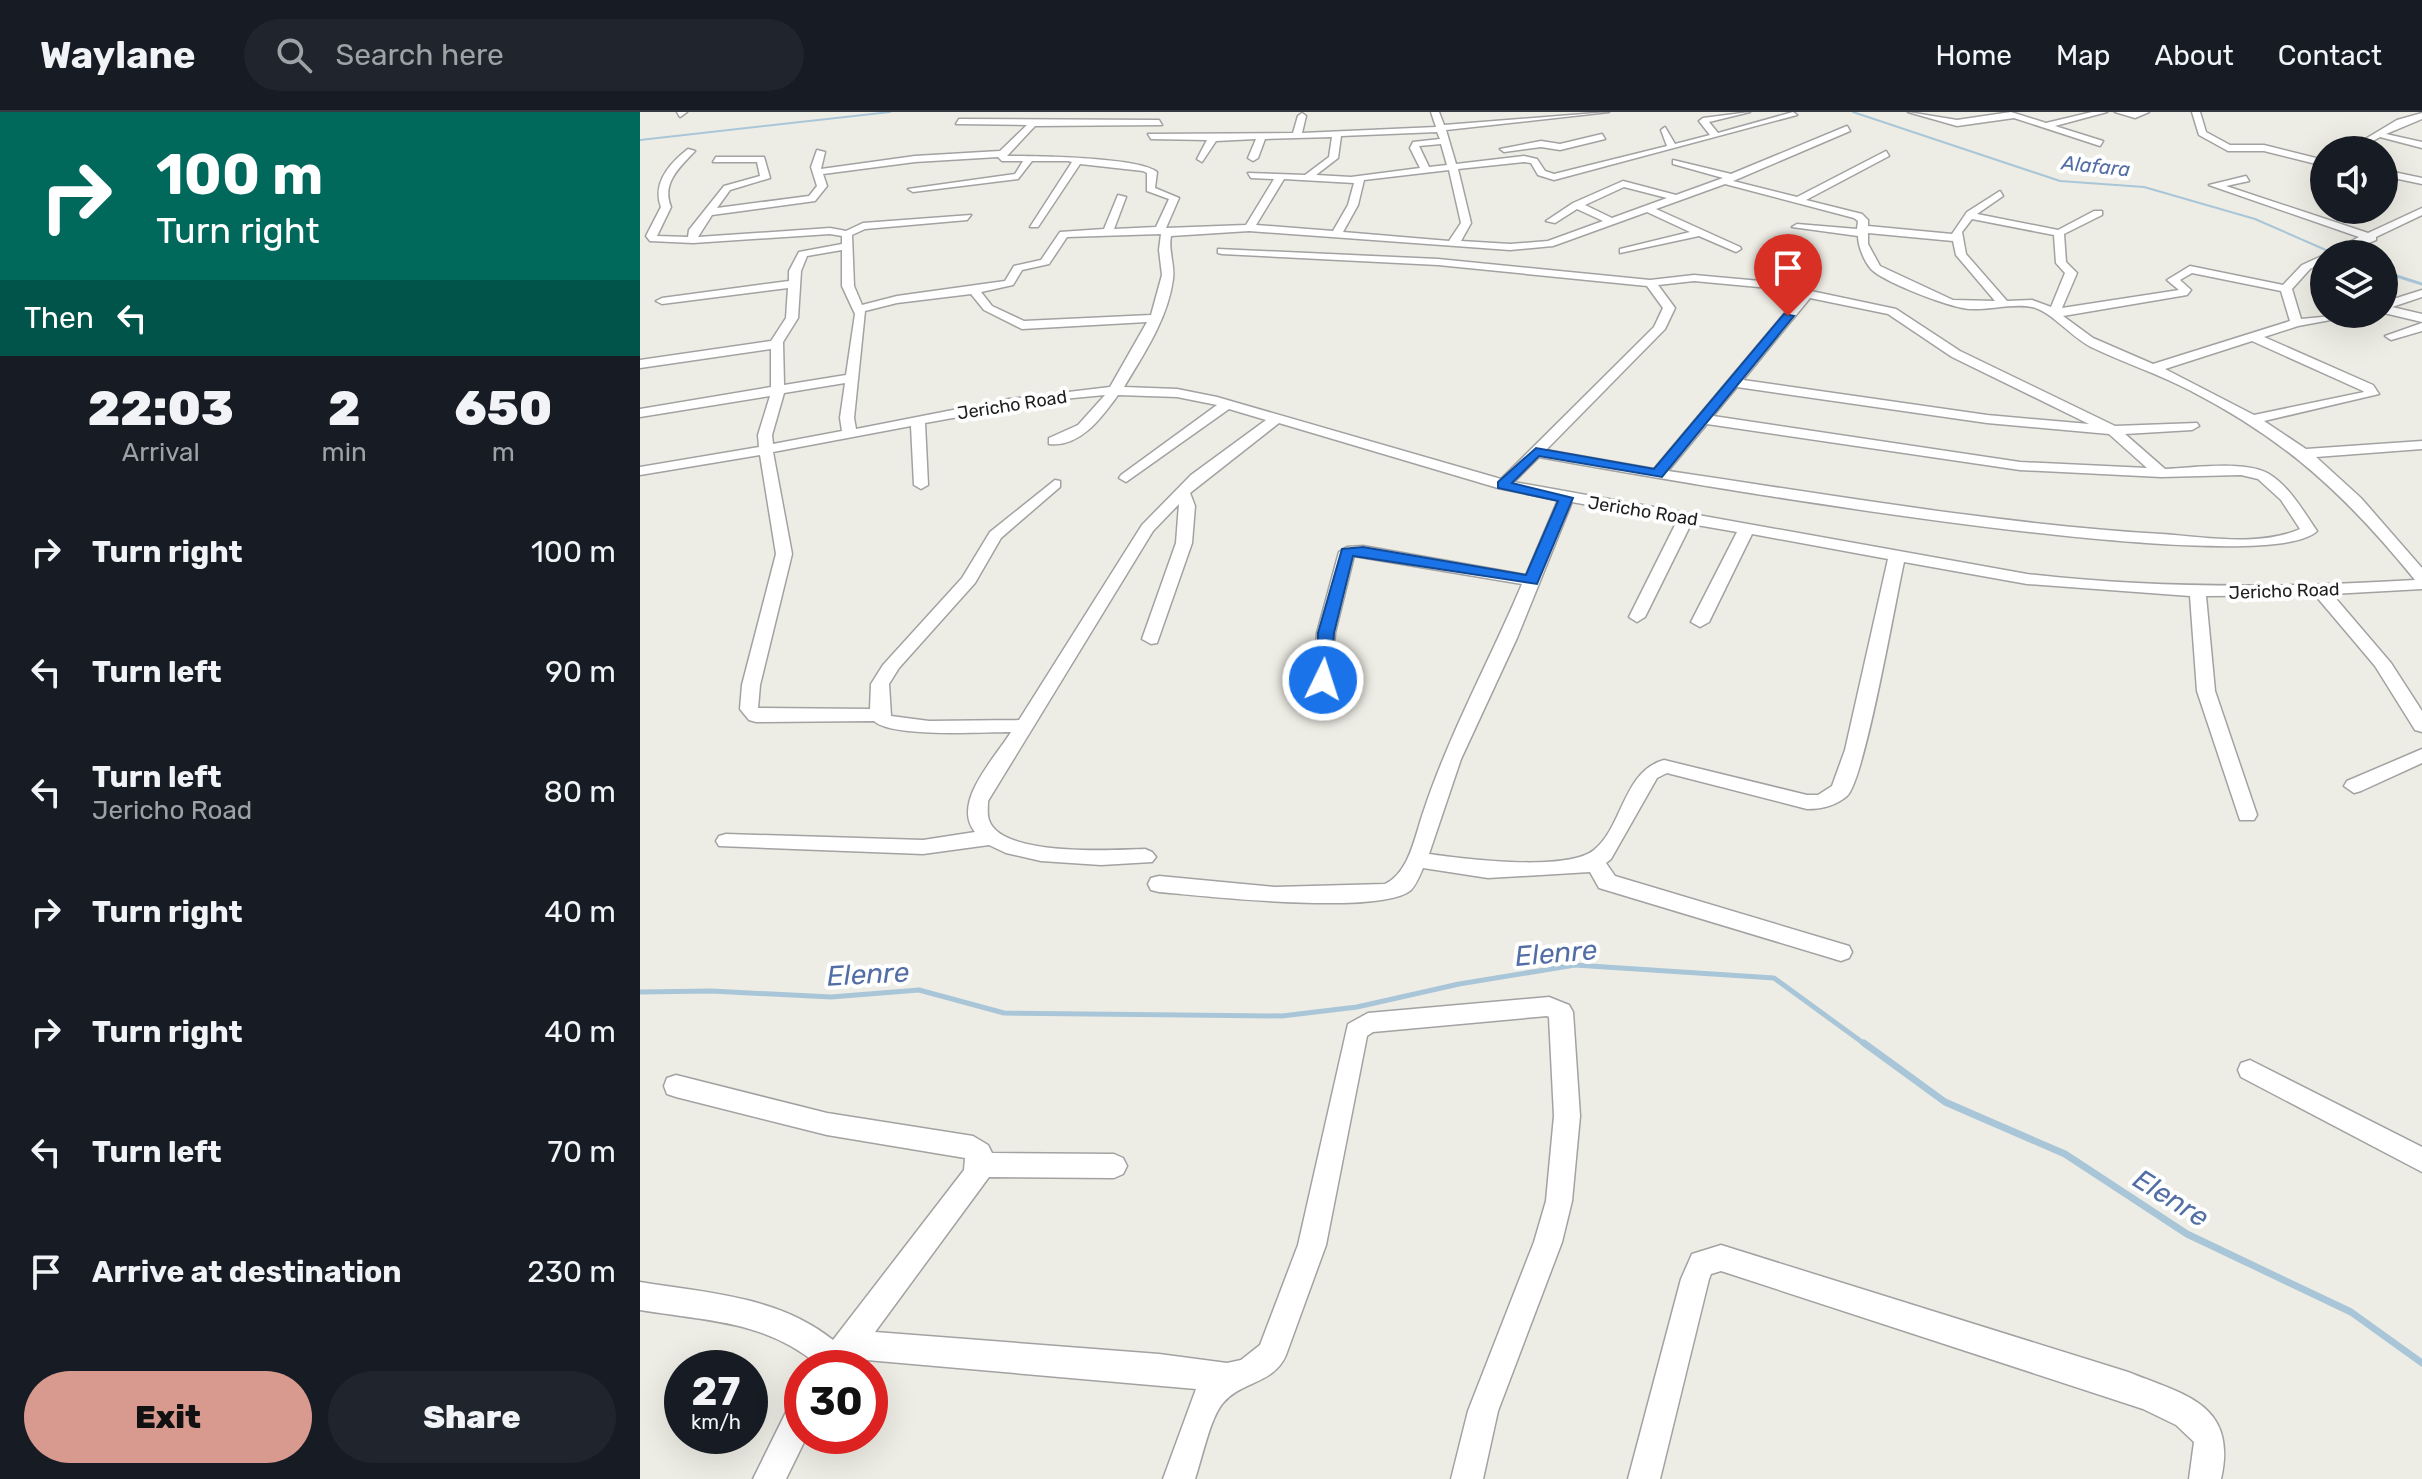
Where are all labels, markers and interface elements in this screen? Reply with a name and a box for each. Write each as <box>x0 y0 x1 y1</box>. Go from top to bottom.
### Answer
search box <box>244 19 804 91</box>
text: Waylane <box>40 32 196 78</box>
icon: search <box>272 33 316 77</box>
text: Search here <box>336 37 504 73</box>
text: Home <box>1935 39 2012 72</box>
text: Map <box>2056 39 2110 72</box>
text: About <box>2154 39 2234 72</box>
text: Contact <box>2278 39 2382 72</box>
map controls <box>2310 136 2398 328</box>
button: sound <box>2310 136 2398 224</box>
text: 100 m <box>156 142 323 208</box>
icon: right <box>24 144 128 248</box>
water label: Alafara <box>2060 150 2132 182</box>
text: Turn right <box>156 209 320 252</box>
pin <box>1754 234 1822 316</box>
button: layers <box>2310 240 2398 328</box>
icon: arrive <box>1766 246 1810 290</box>
icon: left <box>110 296 154 340</box>
text: Then <box>24 300 94 336</box>
text: 22:03 <box>88 380 234 437</box>
text: 2 <box>328 380 360 437</box>
text: 650 <box>454 380 552 437</box>
street label: Jericho Road <box>955 385 1069 425</box>
text: Arrival <box>122 437 200 468</box>
text: min <box>322 437 367 468</box>
text: m <box>492 437 515 468</box>
street label: Jericho Road <box>1586 491 1700 531</box>
icon: right <box>24 530 68 574</box>
text: Turn right <box>92 534 243 570</box>
text: 100 m <box>531 534 616 570</box>
street label: Jericho Road <box>2228 578 2340 604</box>
position arrow <box>1281 638 1365 722</box>
icon: left <box>24 650 68 694</box>
text: Turn left <box>92 654 222 690</box>
text: 90 m <box>545 654 616 690</box>
text: Turn left <box>92 759 222 795</box>
icon: left <box>24 770 68 814</box>
text: 80 m <box>544 774 616 810</box>
text: Jericho Road <box>92 795 252 826</box>
icon: right <box>24 890 68 934</box>
text: Turn right <box>92 894 243 930</box>
text: 40 m <box>544 894 616 930</box>
water label: Elenre <box>1513 933 1599 973</box>
water label: Elenre <box>826 955 910 993</box>
icon: right <box>24 1010 68 1054</box>
text: Turn right <box>92 1014 243 1050</box>
text: 40 m <box>544 1014 616 1050</box>
icon: left <box>24 1130 68 1174</box>
text: Turn left <box>92 1134 222 1170</box>
text: 70 m <box>548 1134 616 1170</box>
water label: Elenre <box>2127 1162 2215 1234</box>
icon: arrive <box>24 1250 68 1294</box>
text: Arrive at destination <box>92 1254 402 1290</box>
text: 230 m <box>527 1254 616 1290</box>
speed limit sign: 30 <box>784 1350 888 1454</box>
text: 27 <box>692 1368 740 1415</box>
button: Exit <box>24 1371 312 1463</box>
button: Share <box>328 1371 616 1463</box>
text: km/h <box>691 1410 741 1434</box>

